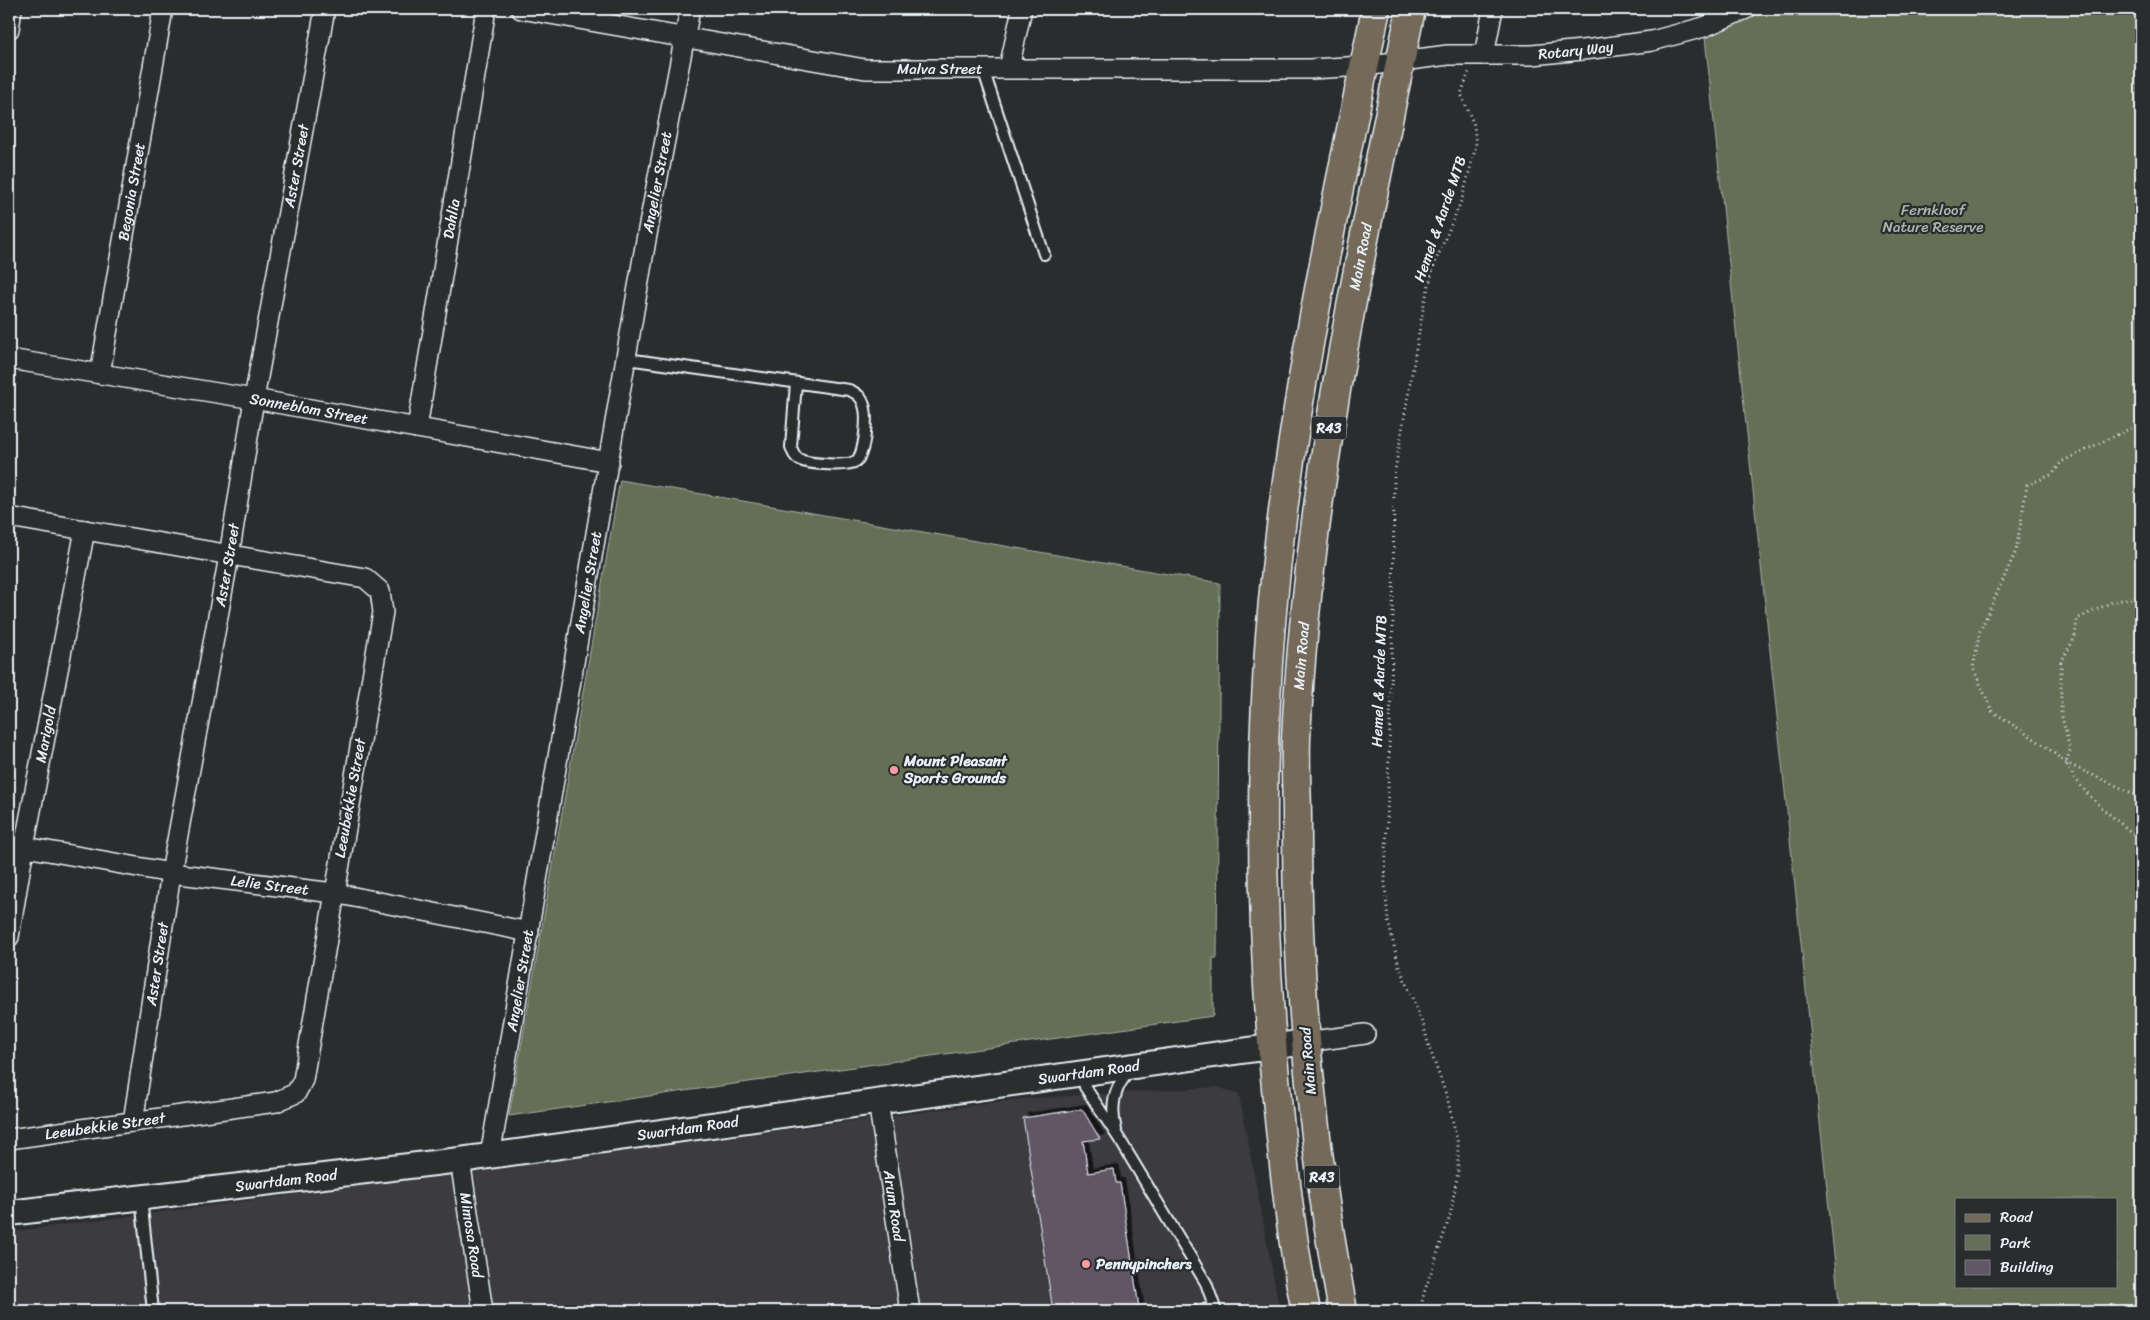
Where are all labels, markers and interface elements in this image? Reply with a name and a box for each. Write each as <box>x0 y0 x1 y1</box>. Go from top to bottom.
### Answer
street label: Rotary Way <box>1537 33 1615 67</box>
street label: Malva Street <box>897 56 983 82</box>
street label: Aster Street <box>276 121 317 211</box>
street label: Angelier Street <box>634 129 680 236</box>
street label: Begonia Street <box>110 140 153 243</box>
street label: Hemel & Aarde MTB <box>1406 152 1474 286</box>
street label: Dahlia <box>435 196 468 241</box>
park label: Fernkloof Nature Reserve <box>1883 197 1983 240</box>
street label: Main Road <box>1341 220 1380 292</box>
street label: Sonneblom Street <box>248 385 371 432</box>
road number: R43 <box>1312 416 1346 439</box>
street label: Aster Street <box>207 520 247 610</box>
street label: Angelier Street <box>566 529 609 636</box>
street label: Hemel & Aarde MTB <box>1364 615 1394 747</box>
street label: Main Road <box>1286 620 1317 691</box>
street label: Marigold <box>28 703 64 765</box>
street label: Leeubekkie Street <box>327 735 373 860</box>
place label: Mount Pleasant Sports Grounds <box>903 748 1008 791</box>
marker: Mount Pleasant Sports Grounds <box>888 764 900 776</box>
street label: Lelie Street <box>229 867 311 903</box>
street label: Aster Street <box>138 919 176 1008</box>
street label: Angelier Street <box>498 927 541 1035</box>
street label: Main Road <box>1292 1025 1324 1096</box>
street label: Swartdam Road <box>1036 1052 1142 1092</box>
street label: Leeubekkie Street <box>43 1105 168 1147</box>
street label: Swartdam Road <box>635 1108 741 1148</box>
street label: Swartdam Road <box>234 1161 340 1199</box>
road number: R43 <box>1304 1166 1340 1188</box>
street label: Arum Road <box>876 1167 912 1244</box>
street label: Mimosa Road <box>452 1191 491 1281</box>
legend <box>1955 1198 2118 1288</box>
text: Road <box>2000 1204 2033 1230</box>
text: Park <box>2000 1230 2031 1256</box>
place label: Pennypinchers <box>1096 1251 1193 1277</box>
text: Building <box>2000 1254 2054 1280</box>
marker: Pennypinchers <box>1080 1258 1092 1270</box>

